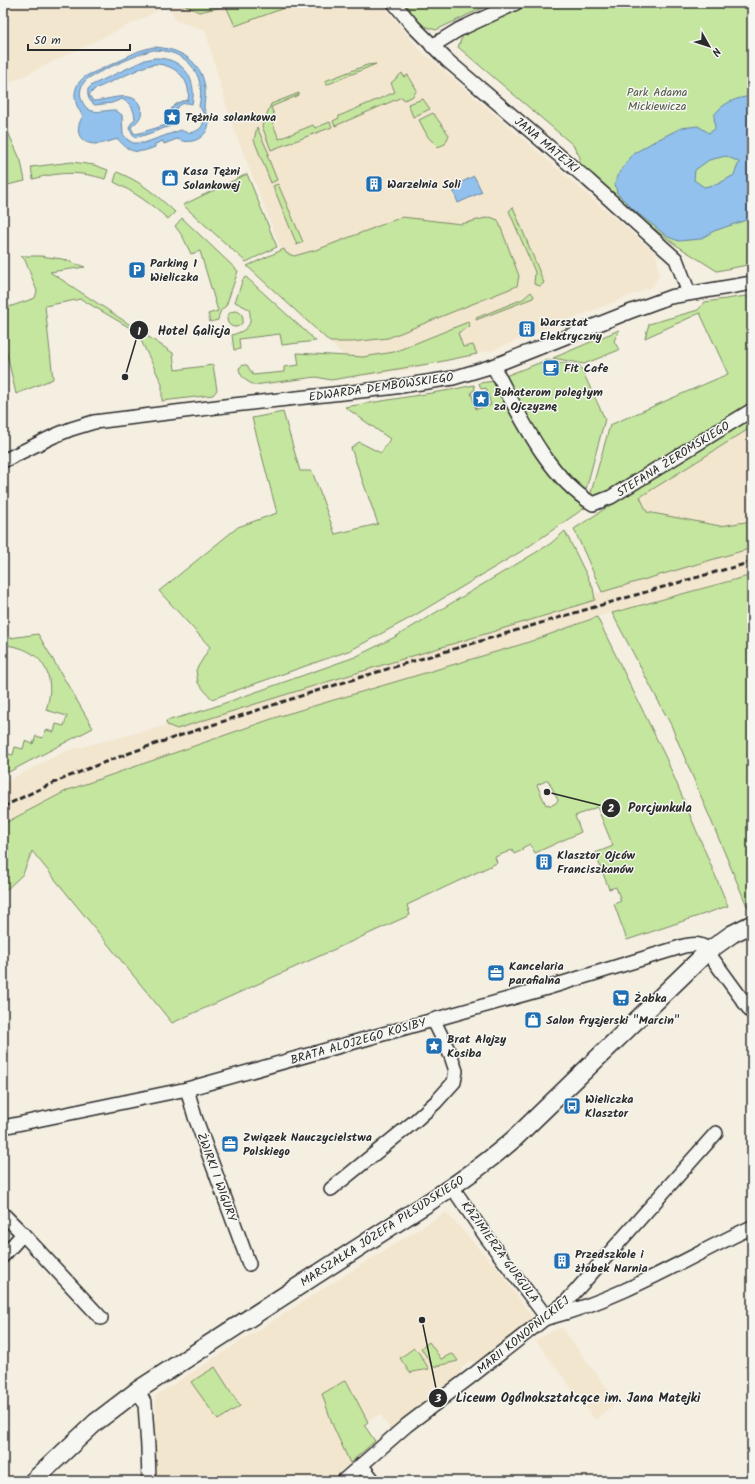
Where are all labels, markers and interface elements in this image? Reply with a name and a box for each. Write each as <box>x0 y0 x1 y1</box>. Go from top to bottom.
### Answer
scale bar <box>28 26 130 52</box>
north arrow <box>689 26 729 66</box>
text: 50 m <box>34 31 61 50</box>
text: N <box>707 43 725 60</box>
park label: Park Adama Mickiewicza <box>627 83 688 116</box>
place icon: Tężnia solankowa <box>162 107 182 127</box>
place label: Tężnia solankowa <box>185 108 276 127</box>
street label: JANA MATEJKI <box>510 112 584 178</box>
place label: Kasa Tężni Solankowej <box>183 162 241 195</box>
shop icon: Kasa Tężni Solankowej <box>160 168 180 188</box>
building icon: Warzelnia Soli <box>364 174 384 194</box>
place label: Warzelnia Soli <box>387 175 461 194</box>
place label: Parking 1 Wieliczka <box>150 254 198 287</box>
parking icon: Parking 1 Wieliczka <box>127 260 147 280</box>
place label: Warsztat Elektryczny <box>540 313 603 346</box>
callout: Hotel Galicja <box>129 318 238 343</box>
building icon: Warsztat Elektryczny <box>517 319 537 339</box>
text: Hotel Galicja <box>158 321 231 342</box>
text: 1 <box>137 322 141 341</box>
cafe icon: Fit Cafe <box>541 358 561 378</box>
place label: Fit Cafe <box>564 359 608 378</box>
street label: EDWARDA DEMBOWSKIEGO <box>308 368 455 407</box>
place label: Bohaterom poległym za Ojczyznę <box>494 383 603 416</box>
place icon: Bohaterom poległym za Ojczyznę <box>471 389 491 409</box>
street label: STEFANA ŻEROMSKIEGO <box>613 416 734 502</box>
callout: Porcjunkula <box>601 795 700 820</box>
text: Porcjunkula <box>628 798 692 819</box>
text: 2 <box>608 799 615 818</box>
place label: Klasztor Ojców Franciszkanów <box>557 846 636 879</box>
building icon: Klasztor Ojców Franciszkanów <box>534 852 554 872</box>
place label: Kancelaria parafialna <box>508 957 564 990</box>
office icon: Kancelaria parafialna <box>486 963 506 983</box>
supermarket icon: Żabka <box>611 988 631 1008</box>
place label: Żabka <box>634 989 667 1008</box>
shop icon: Salon fryzjerski "Marcin" <box>523 1010 543 1030</box>
place label: Salon fryzjerski "Marcin" <box>546 1011 680 1030</box>
street label: BRATA ALOJZEGO KOSIBY <box>288 1013 429 1070</box>
place label: Brat Alojzy Kosiba <box>447 1030 507 1063</box>
place icon: Brat Alojzy Kosiba <box>424 1036 444 1056</box>
place label: Wieliczka Klasztor <box>585 1090 633 1123</box>
bus stop icon: Wieliczka Klasztor <box>562 1096 582 1116</box>
place label: Związek Nauczycielstwa Polskiego <box>243 1128 372 1161</box>
street label: ŻWIRKI I WIGURY <box>192 1130 242 1225</box>
office icon: Związek Nauczycielstwa Polskiego <box>220 1134 240 1154</box>
street label: MARSZAŁKA JÓZEFA PIŁSUDSKIEGO <box>296 1171 469 1292</box>
street label: KAZIMIERZA GURGULA <box>456 1197 543 1307</box>
place label: Przedszkole i żłobek Narnia <box>575 1245 648 1278</box>
building icon: Przedszkole i żłobek Narnia <box>552 1251 572 1271</box>
street label: MARII KONOPNICKIEJ <box>473 1292 574 1379</box>
callout: Liceum Ogólnokształcące im. Jana Matejki <box>428 1385 709 1410</box>
text: Liceum Ogólnokształcące im. Jana Matejki <box>456 1388 701 1409</box>
text: 3 <box>434 1389 442 1408</box>

